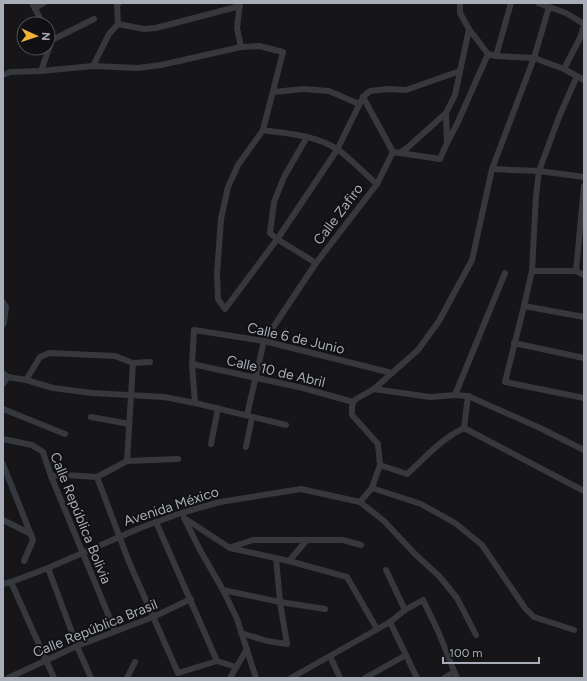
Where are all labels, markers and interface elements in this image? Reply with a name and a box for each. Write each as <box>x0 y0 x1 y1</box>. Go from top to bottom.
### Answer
north arrow <box>16 16 56 56</box>
text: N <box>39 32 52 41</box>
street label: Calle Zafiro <box>310 180 367 248</box>
street label: Calle 6 de Junio <box>246 319 346 358</box>
street label: Calle 10 de Abril <box>225 352 327 391</box>
street label: Calle República Bolivia <box>46 450 115 586</box>
street label: Avenida México <box>121 483 221 530</box>
street label: Calle República Brasil <box>30 596 160 661</box>
scale bar <box>443 639 539 665</box>
text: 100 m <box>449 646 483 660</box>

